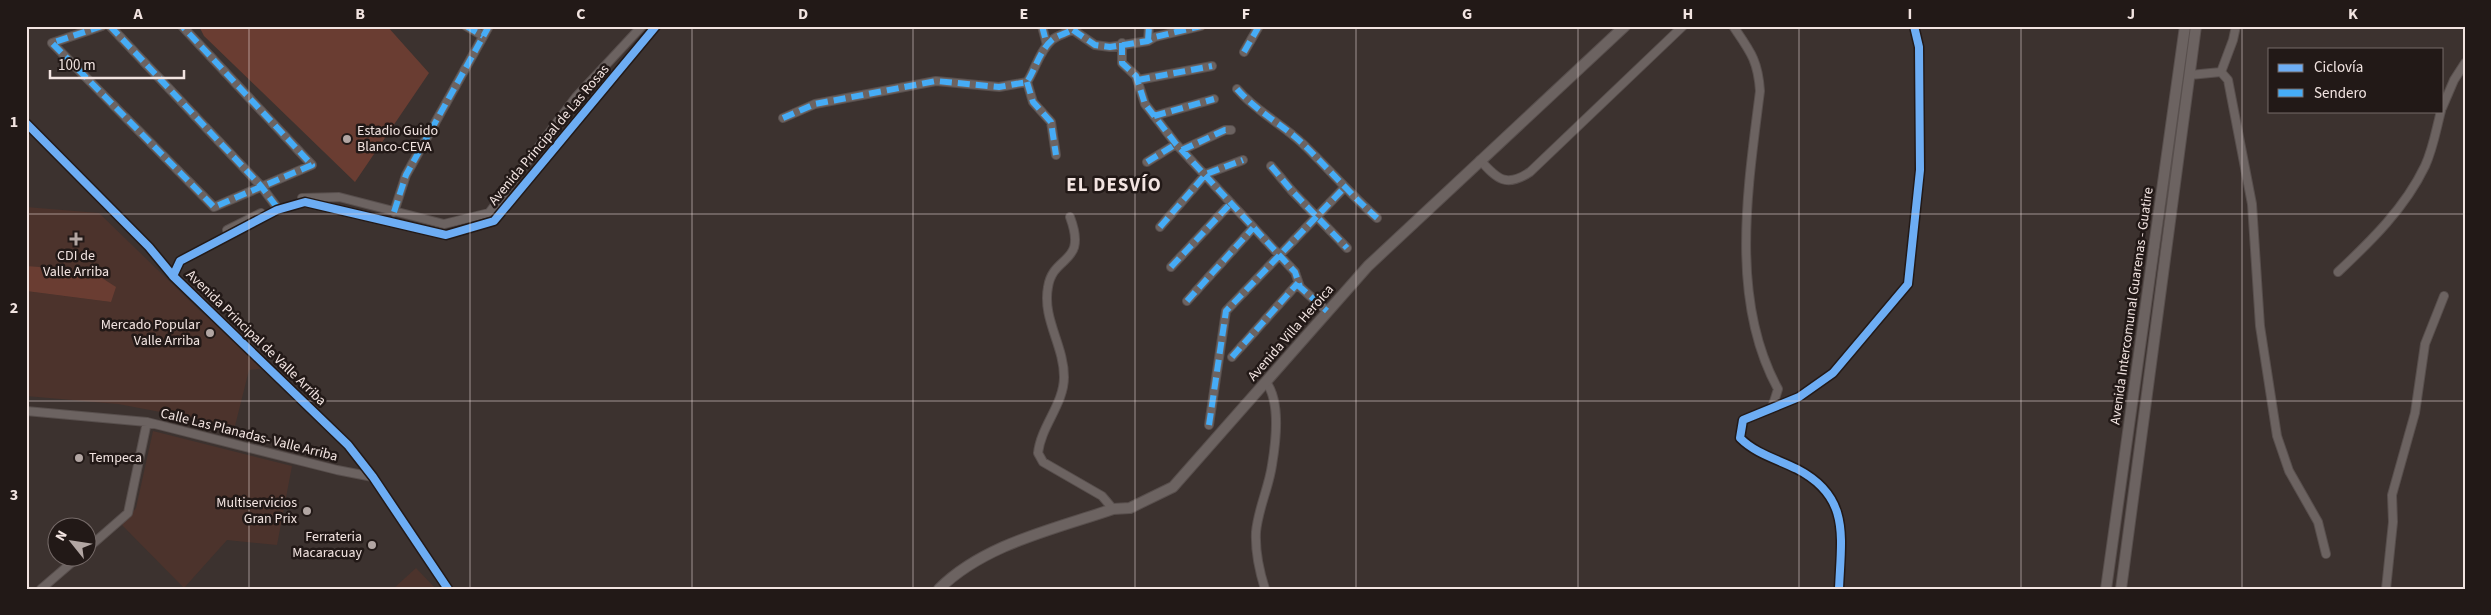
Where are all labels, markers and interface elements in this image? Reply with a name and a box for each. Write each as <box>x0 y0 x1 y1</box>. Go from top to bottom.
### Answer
text: A <box>132 3 143 25</box>
text: B <box>355 3 365 25</box>
text: C <box>576 3 586 25</box>
text: D <box>798 3 808 25</box>
text: E <box>1020 3 1028 25</box>
text: F <box>1242 3 1250 25</box>
text: G <box>1462 3 1472 25</box>
text: H <box>1683 3 1693 25</box>
text: I <box>1908 3 1912 25</box>
text: J <box>2127 3 2135 25</box>
text: K <box>2348 3 2358 25</box>
scale bar <box>50 48 184 80</box>
legend <box>2268 48 2444 112</box>
text: 100 m <box>58 55 96 76</box>
text: Ciclovía <box>2314 57 2363 78</box>
street label: Avenida Principal de Las Rosas <box>484 60 614 210</box>
text: Sendero <box>2314 83 2367 104</box>
text: 1 <box>10 111 18 133</box>
place label: Estadio Guido Blanco-CEVA <box>357 121 438 157</box>
marker: Estadio Guido Blanco-CEVA <box>341 133 353 145</box>
district label: EL DESVÍO <box>1066 172 1162 199</box>
street label: Avenida Intercomunal Guarenas - Guatire <box>2105 186 2159 426</box>
marker: CDI de Valle Arriba <box>69 232 83 246</box>
place label: CDI de Valle Arriba <box>43 246 109 282</box>
street label: Avenida Principal de Valle Arriba <box>181 265 331 411</box>
street label: Avenida Villa Heroica <box>1243 280 1339 386</box>
text: 2 <box>10 297 18 319</box>
place label: Mercado Popular Valle Arriba <box>101 315 200 351</box>
marker: Mercado Popular Valle Arriba <box>204 327 216 339</box>
street label: Calle Las Planadas- Valle Arriba <box>158 403 340 467</box>
place label: Tempeca <box>89 448 142 468</box>
marker: Tempeca <box>73 452 85 464</box>
text: 3 <box>10 484 18 506</box>
place label: Multiservicios Gran Prix <box>216 493 298 529</box>
marker: Multiservicios Gran Prix <box>301 505 313 517</box>
north arrow <box>48 518 98 568</box>
text: N <box>51 527 73 545</box>
place label: Ferrateria Macaracuay <box>292 527 362 563</box>
marker: Ferrateria Macaracuay <box>366 539 378 551</box>

